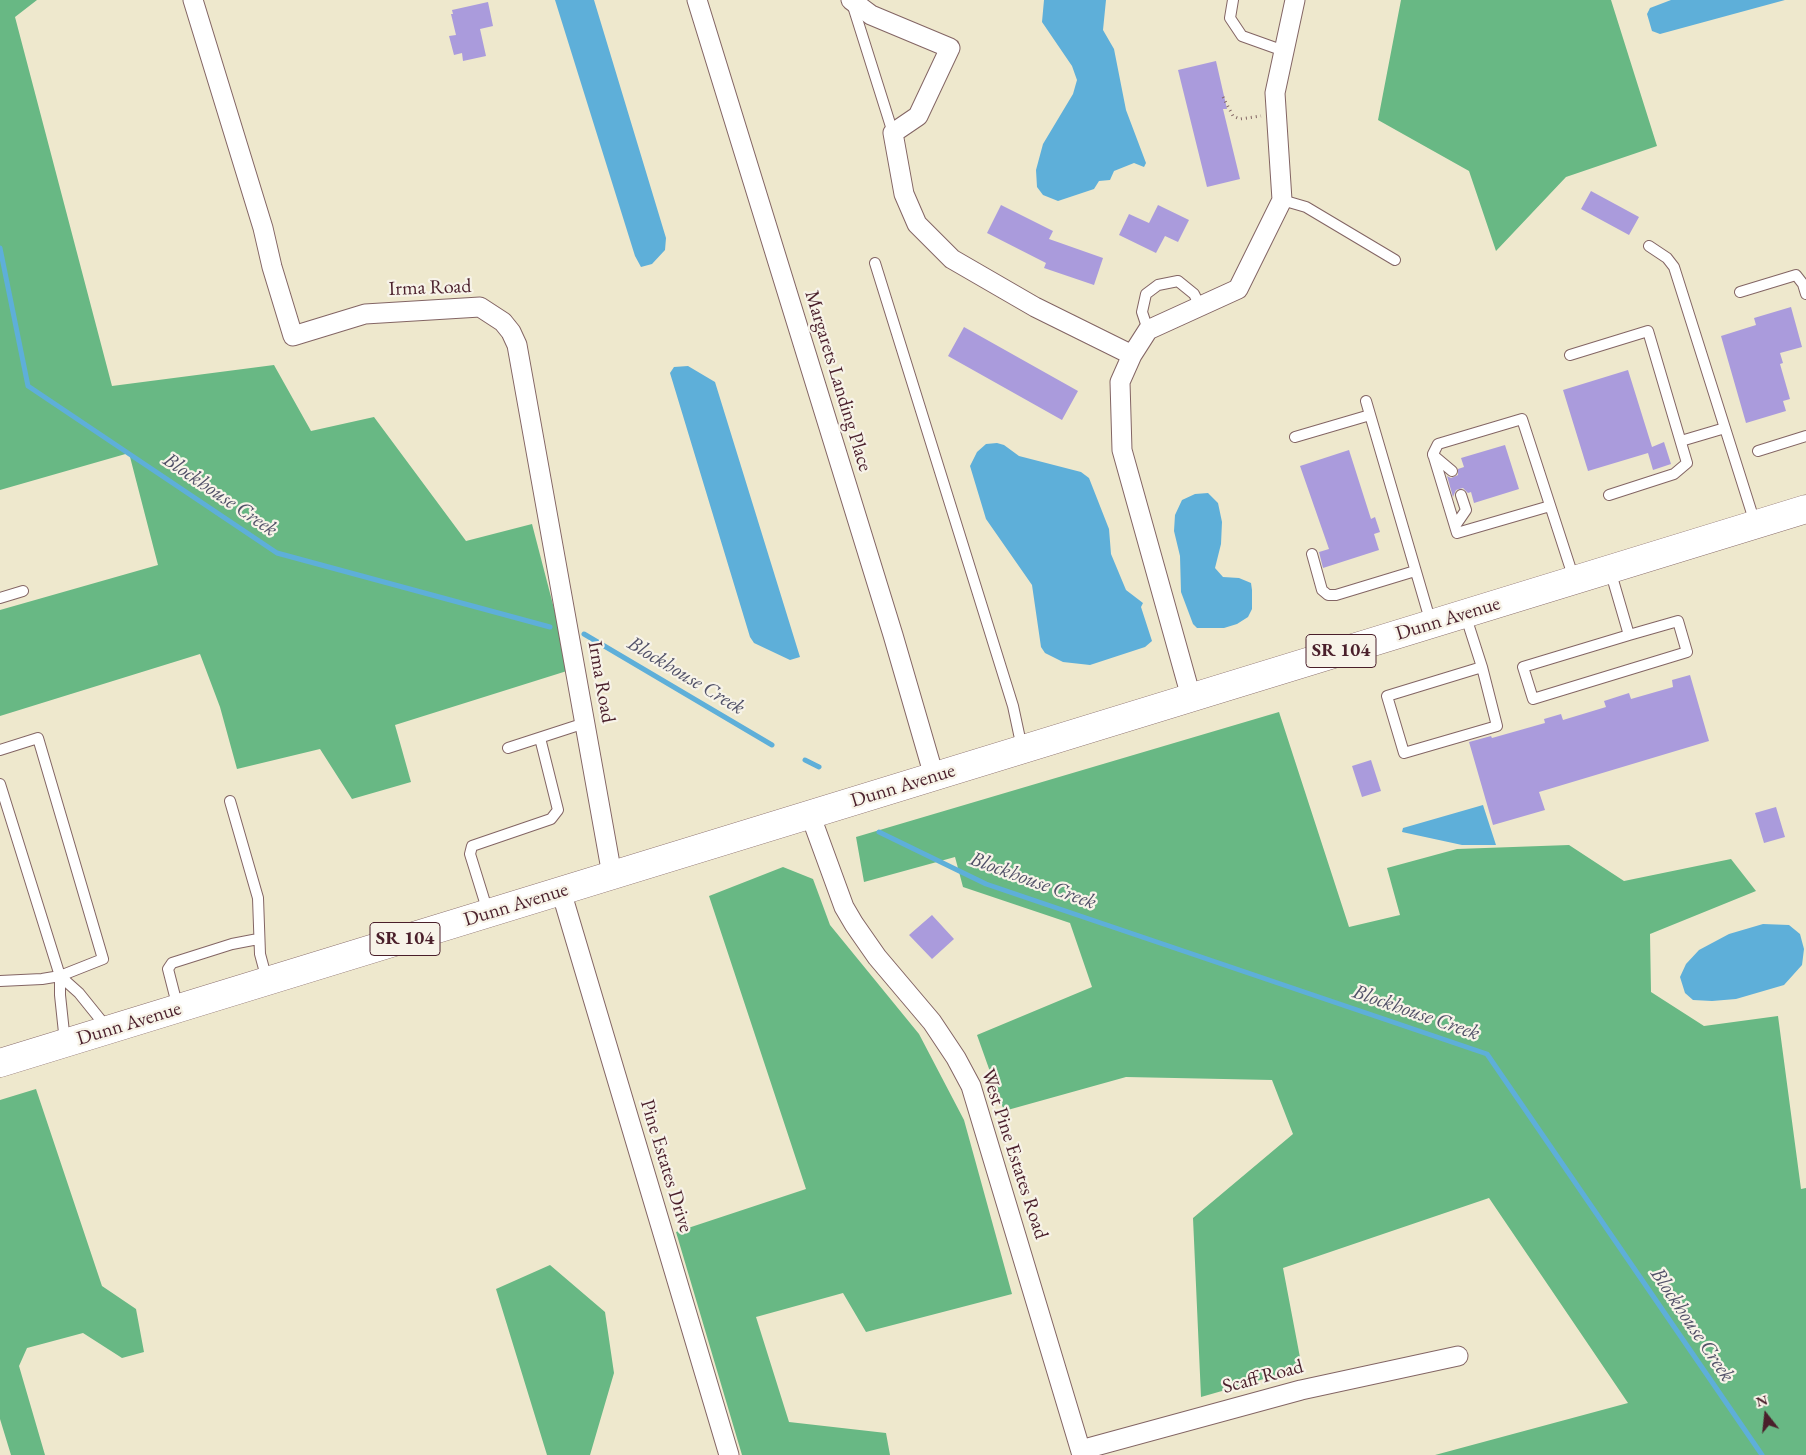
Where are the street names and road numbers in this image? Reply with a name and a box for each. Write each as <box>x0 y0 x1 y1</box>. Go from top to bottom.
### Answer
street label: Irma Road <box>388 275 472 301</box>
street label: Margarets Landing Place <box>799 288 877 474</box>
street label: Dunn Avenue <box>1393 592 1503 646</box>
road number: SR 104 <box>1306 634 1376 668</box>
street label: Irma Road <box>582 639 620 725</box>
street label: Dunn Avenue <box>848 759 958 813</box>
street label: Dunn Avenue <box>461 878 571 932</box>
road number: SR 104 <box>370 922 440 956</box>
street label: Dunn Avenue <box>74 997 184 1051</box>
street label: West Pine Estates Road <box>975 1066 1053 1242</box>
street label: Pine Estates Drive <box>634 1097 698 1235</box>
street label: Scaff Road <box>1220 1355 1306 1399</box>

